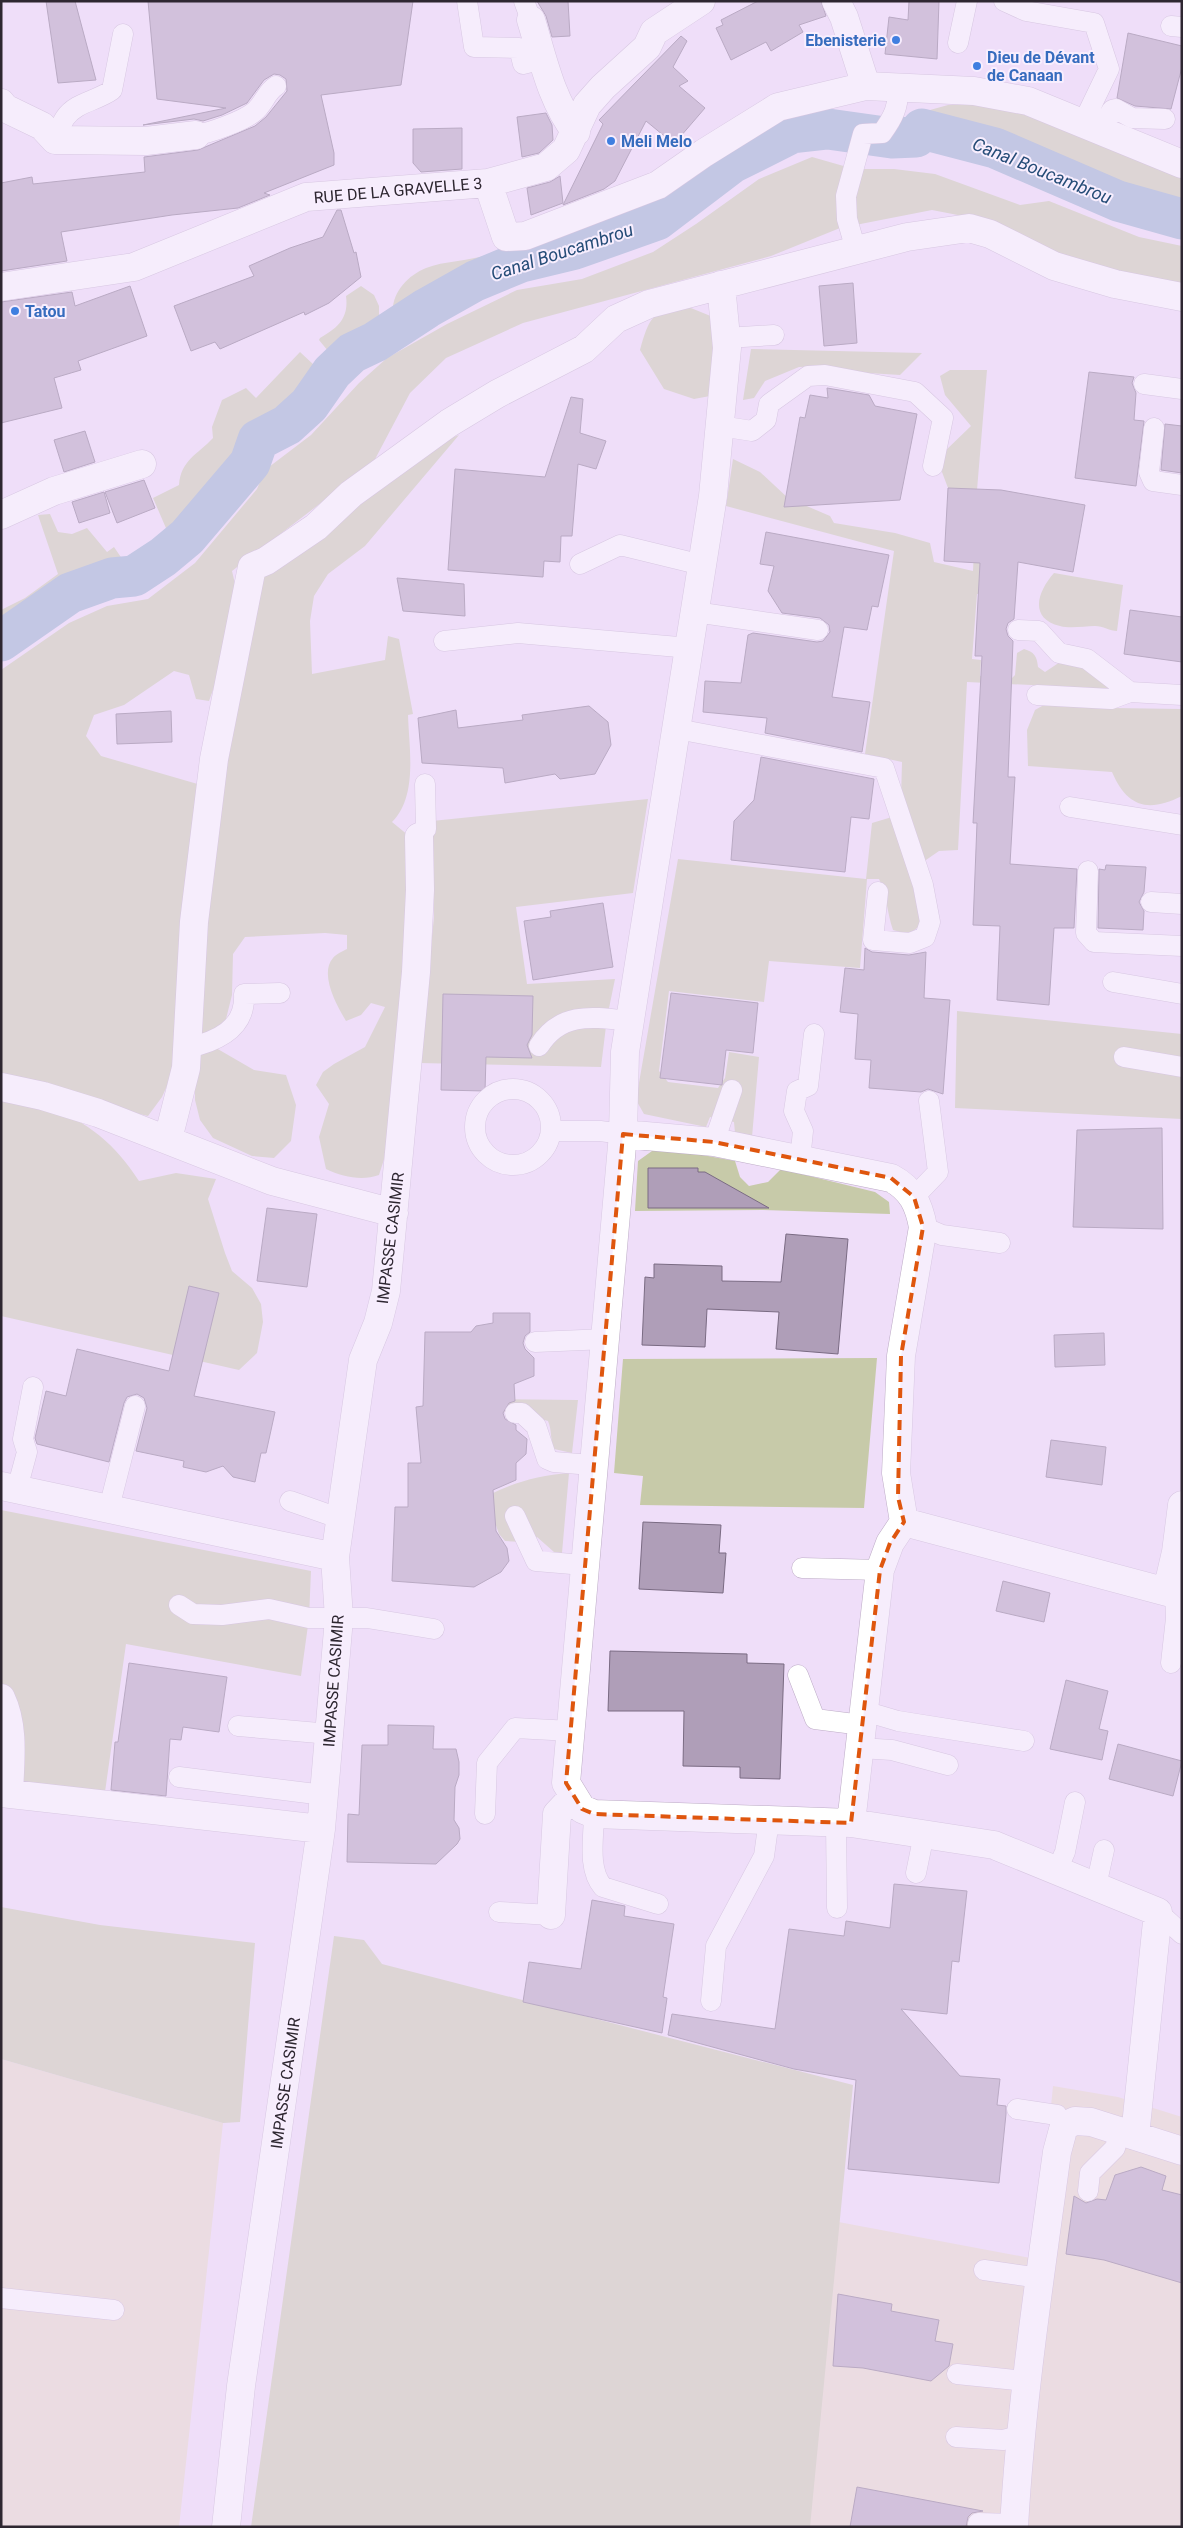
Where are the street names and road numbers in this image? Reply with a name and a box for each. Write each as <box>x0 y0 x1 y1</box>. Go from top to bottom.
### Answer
street label: RUE DE LA GRAVELLE 3 <box>313 174 483 207</box>
street label: IMPASSE CASIMIR <box>373 1171 408 1305</box>
street label: IMPASSE CASIMIR <box>319 1614 348 1748</box>
street label: IMPASSE CASIMIR <box>267 2016 304 2150</box>

